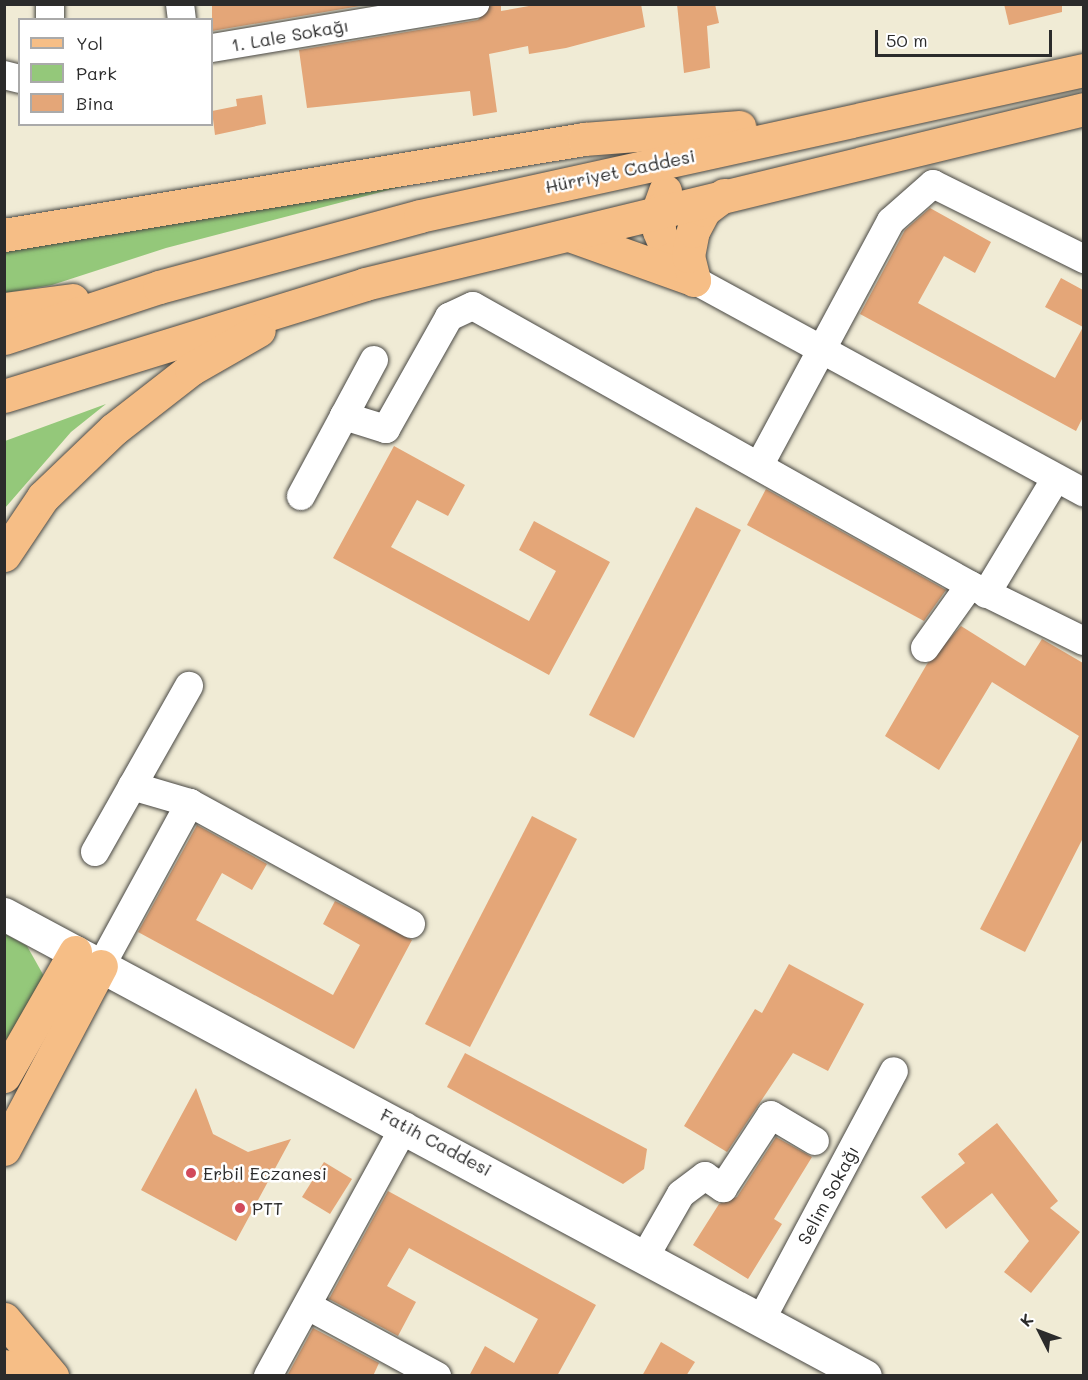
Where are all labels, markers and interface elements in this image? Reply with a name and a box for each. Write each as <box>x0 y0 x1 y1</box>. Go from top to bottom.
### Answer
street label: 1. Lale Sokağı <box>230 14 350 56</box>
legend <box>18 18 213 126</box>
scale bar <box>878 18 1055 56</box>
text: 50 m <box>886 28 928 52</box>
text: Yol <box>76 31 103 55</box>
text: Park <box>76 61 117 85</box>
text: Bina <box>76 91 114 115</box>
street label: Hürriyet Caddesi <box>543 145 697 197</box>
street label: Fatih Caddesi <box>377 1104 495 1180</box>
street label: Selim Sokağı <box>793 1142 863 1248</box>
place label: Erbil Eczanesi <box>203 1162 327 1184</box>
marker: Erbil Eczanesi <box>184 1166 198 1180</box>
place label: PTT <box>252 1197 283 1219</box>
marker: PTT <box>233 1201 247 1215</box>
north arrow <box>1010 1302 1070 1362</box>
text: K <box>1015 1309 1038 1331</box>

